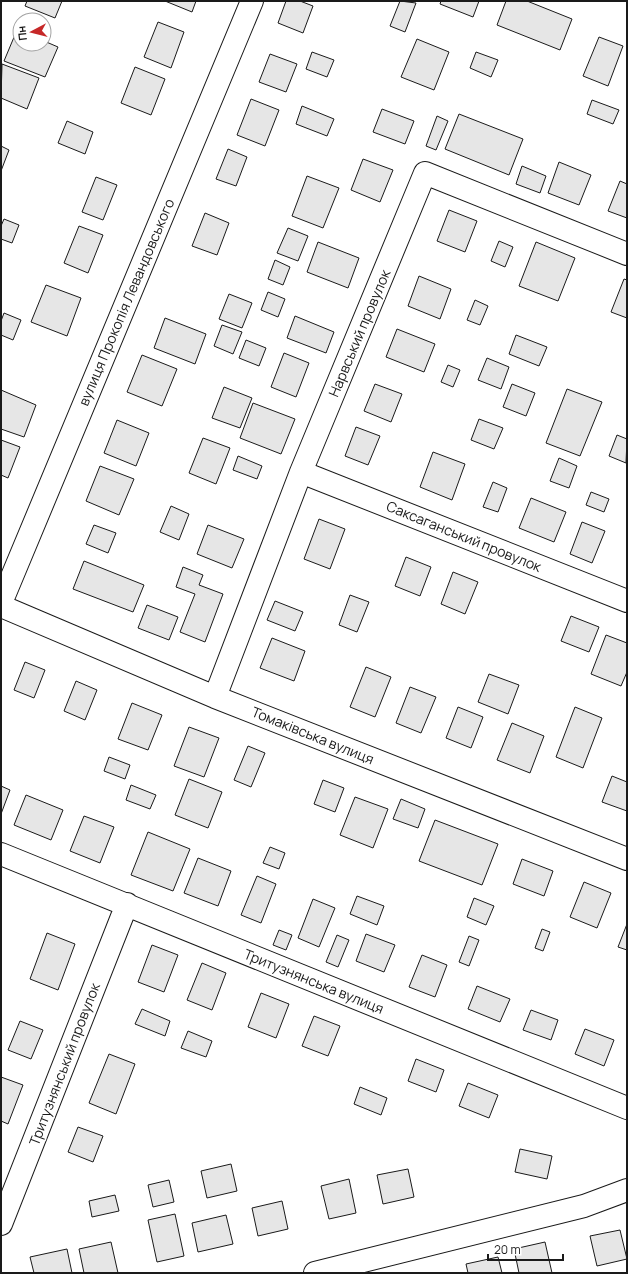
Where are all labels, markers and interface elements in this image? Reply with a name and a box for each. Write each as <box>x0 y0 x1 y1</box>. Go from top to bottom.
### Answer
north arrow <box>12 12 52 52</box>
text: Пн <box>13 25 30 42</box>
street label: вулиця Прокопія Левандовського <box>74 195 178 409</box>
street label: Нарвський провулок <box>324 266 395 400</box>
street label: Саксаганський провулок <box>384 496 545 576</box>
street label: Томаківська вулиця <box>249 702 377 768</box>
street label: Тритузнянська вулиця <box>241 944 387 1018</box>
street label: Тритузнянський провулок <box>24 979 104 1148</box>
scale bar <box>488 1236 563 1262</box>
text: 20 m <box>494 1241 521 1258</box>

